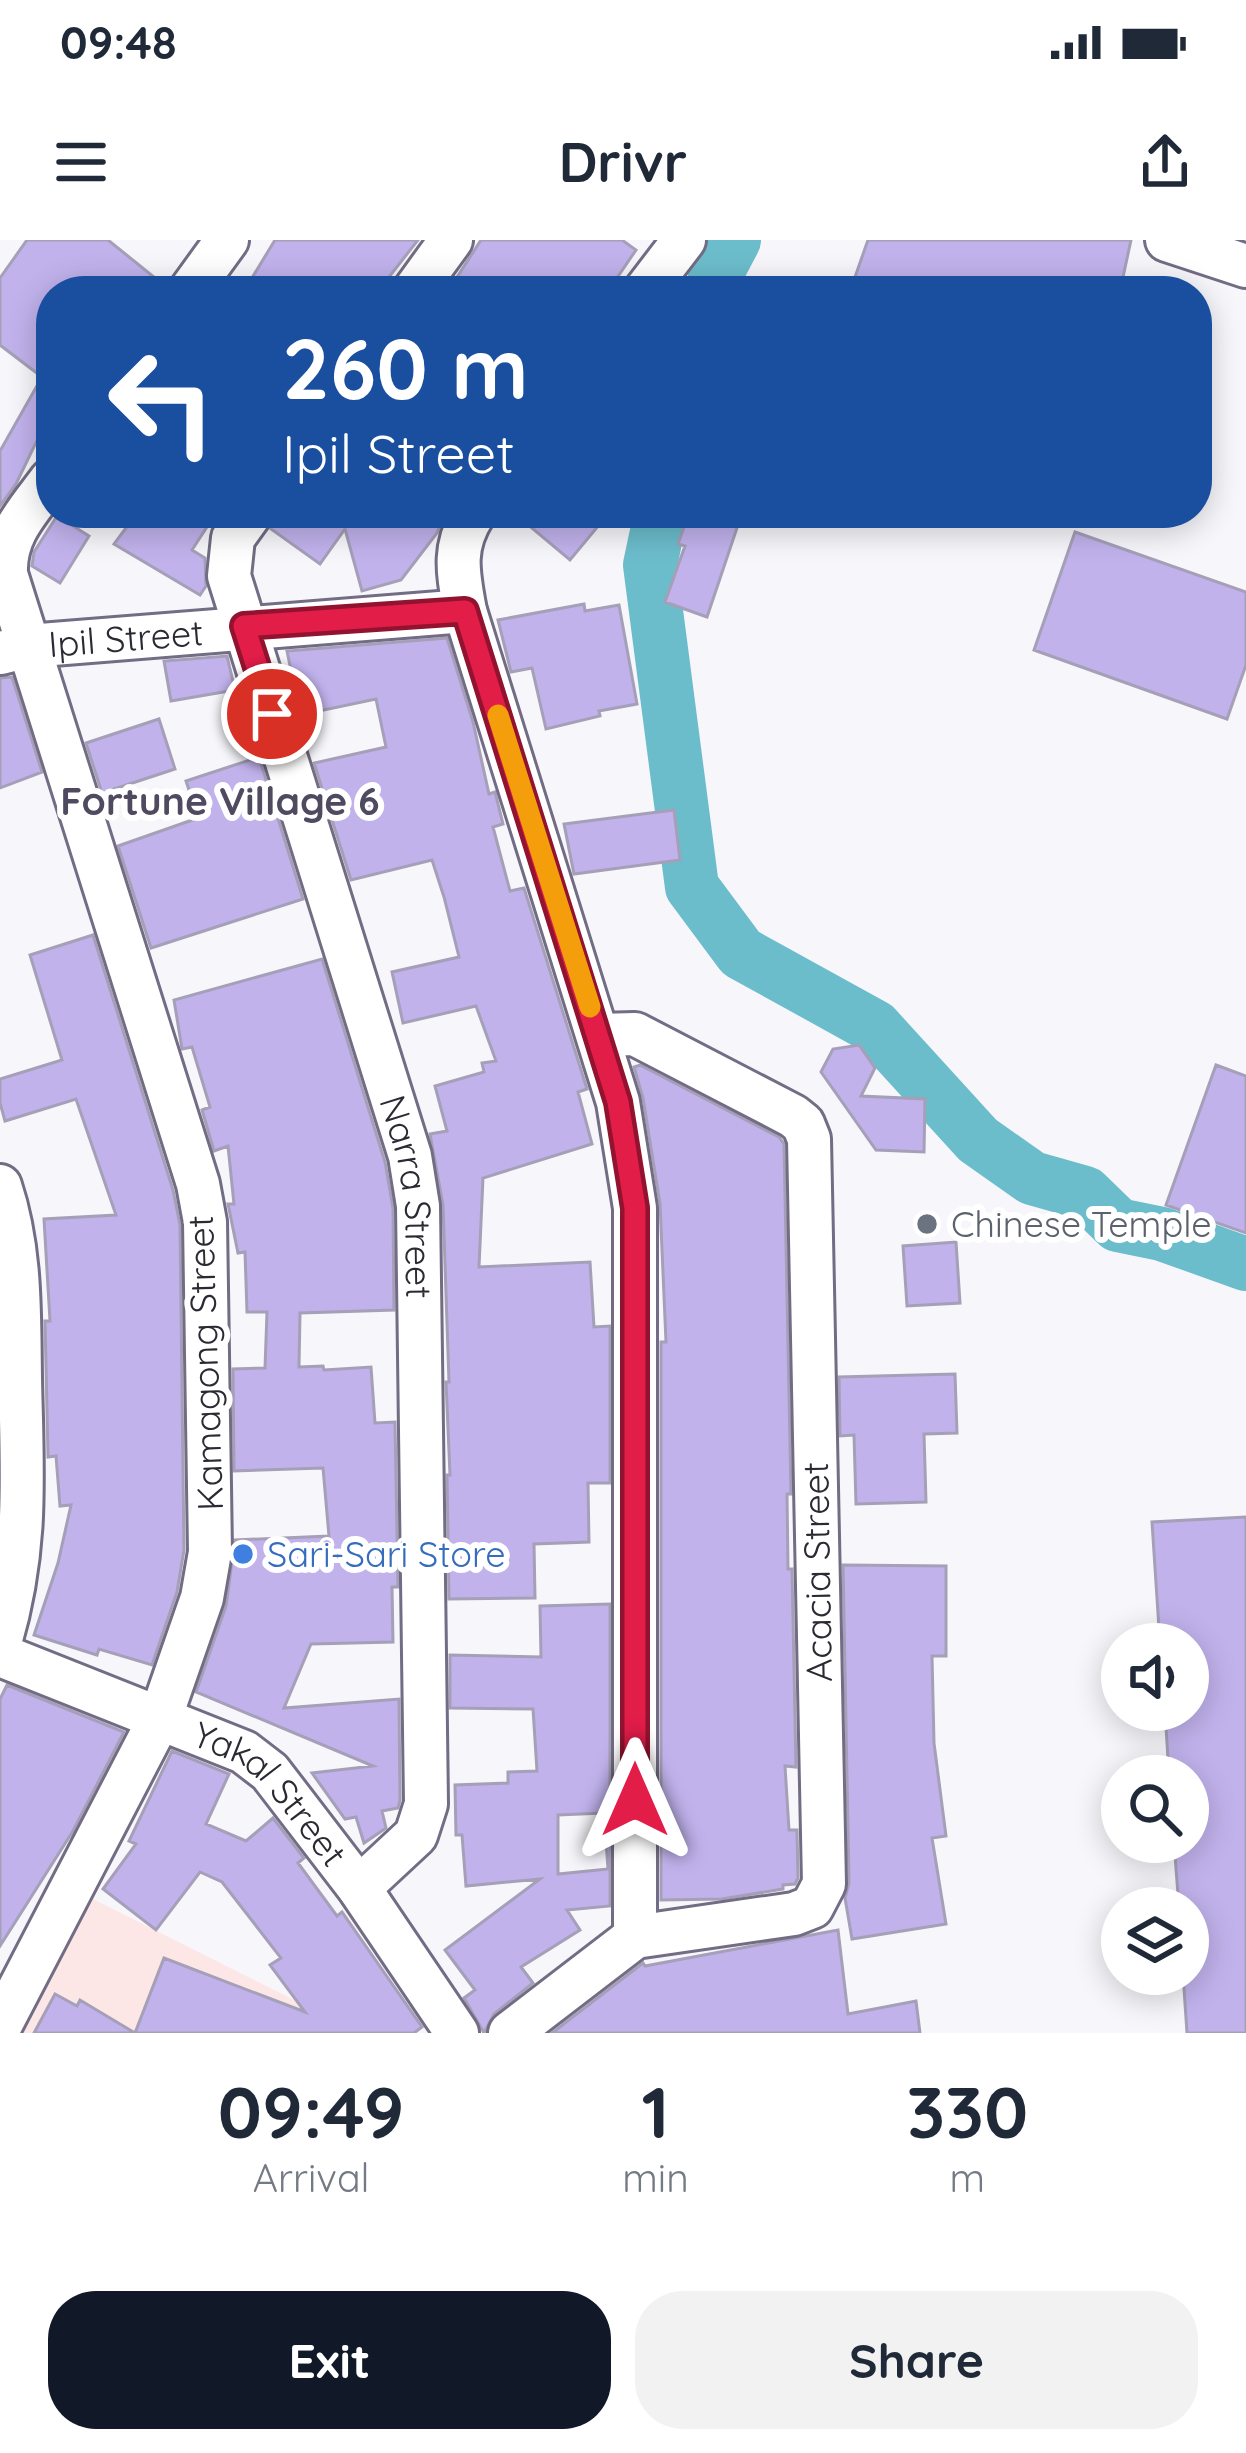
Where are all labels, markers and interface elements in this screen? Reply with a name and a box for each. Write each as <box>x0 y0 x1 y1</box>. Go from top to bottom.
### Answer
text: 09:48 <box>60 14 177 70</box>
text: Drivr <box>559 128 687 196</box>
icon: menu <box>48 129 114 195</box>
icon: share <box>1132 129 1198 195</box>
text: 260 m <box>282 315 529 420</box>
icon: left <box>84 324 240 480</box>
text: Ipil Street <box>282 419 515 487</box>
street label: Ipil Street <box>47 609 205 666</box>
pin <box>221 663 323 765</box>
icon: arrive <box>239 681 305 747</box>
district label: Fortune Village 6 <box>60 776 380 825</box>
street label: Narra Street <box>370 1090 442 1299</box>
place label: Chinese Temple <box>951 1201 1212 1246</box>
marker: Chinese Temple <box>914 1211 940 1237</box>
street label: Kamagong Street <box>177 1214 232 1512</box>
street label: Acacia Street <box>792 1462 841 1682</box>
place label: Sari-Sari Store <box>267 1531 506 1576</box>
marker: Sari-Sari Store <box>230 1541 256 1567</box>
map controls <box>1101 1623 1209 1995</box>
button: sound <box>1101 1623 1209 1731</box>
street label: Yakal Street <box>187 1711 357 1875</box>
position arrow <box>572 1737 698 1863</box>
button: search <box>1101 1755 1209 1863</box>
button: layers <box>1101 1887 1209 1995</box>
text: 09:49 <box>218 2066 404 2156</box>
text: 1 <box>641 2066 669 2156</box>
text: 330 <box>907 2066 1028 2156</box>
text: Arrival <box>253 2153 370 2202</box>
text: min <box>622 2153 689 2202</box>
text: m <box>950 2153 985 2202</box>
button: Exit <box>48 2291 611 2429</box>
button: Share <box>635 2291 1198 2429</box>

